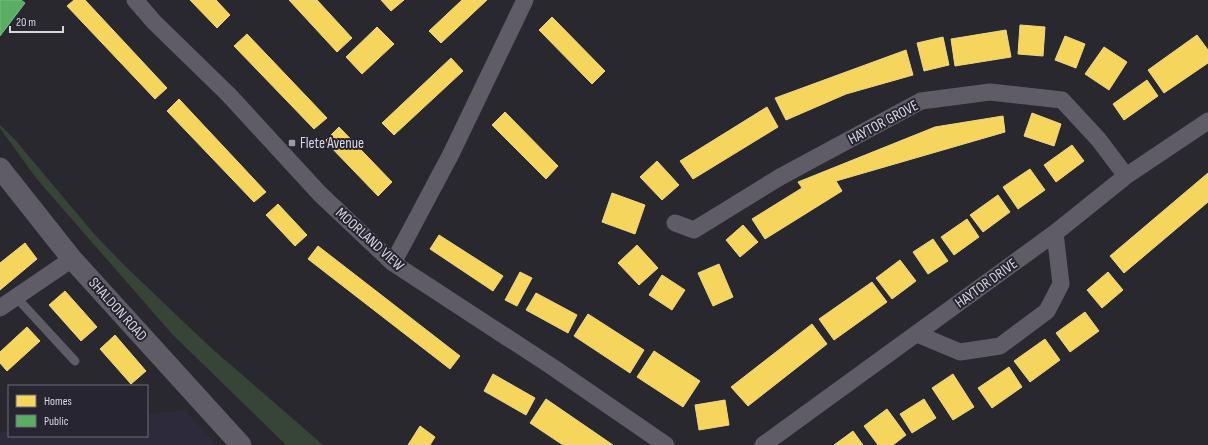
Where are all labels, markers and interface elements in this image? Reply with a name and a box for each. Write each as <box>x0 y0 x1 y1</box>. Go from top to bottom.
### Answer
scale bar <box>10 8 63 34</box>
text: 20 m <box>16 15 36 30</box>
street label: HAYTOR GROVE <box>845 96 922 149</box>
place label: Flete Avenue <box>300 134 364 153</box>
marker: Flete Avenue <box>287 138 297 148</box>
street label: MOORLAND VIEW <box>331 204 408 275</box>
street label: HAYTOR DRIVE <box>951 254 1021 312</box>
street label: SHALDON ROAD <box>84 274 151 345</box>
legend <box>8 385 148 437</box>
text: Homes <box>44 394 72 409</box>
text: Public <box>44 414 69 429</box>

